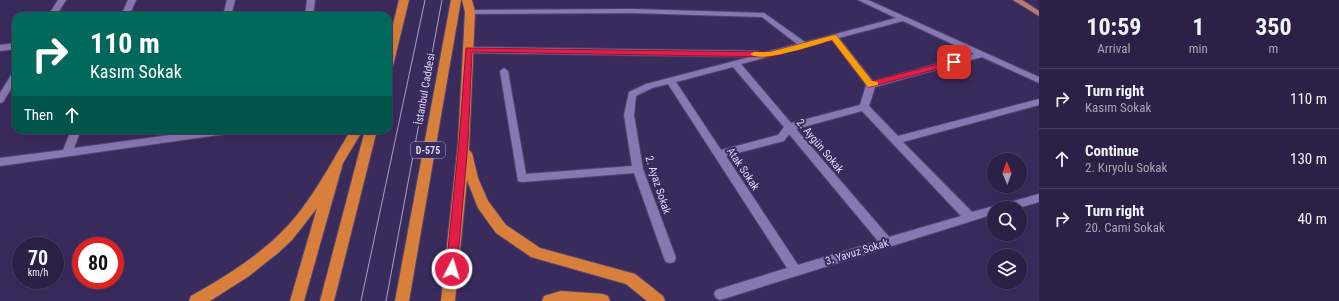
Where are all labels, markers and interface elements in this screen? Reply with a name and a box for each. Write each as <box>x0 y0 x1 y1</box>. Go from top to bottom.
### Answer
text: 10:59 <box>1086 13 1141 41</box>
text: 1 <box>1192 13 1204 41</box>
text: 350 <box>1255 13 1292 41</box>
text: 110 m <box>90 27 160 60</box>
icon: right <box>24 28 76 80</box>
text: Arrival <box>1097 41 1130 56</box>
text: min <box>1189 41 1208 56</box>
text: m <box>1269 41 1278 56</box>
pin <box>937 45 971 79</box>
icon: arrive <box>943 51 965 73</box>
street label: İstanbul Caddesi <box>412 52 438 126</box>
text: Kasım Sokak <box>90 61 182 82</box>
text: Turn right <box>1085 82 1144 100</box>
icon: right <box>1051 88 1073 110</box>
text: 110 m <box>1290 90 1327 108</box>
text: Kasım Sokak <box>1085 100 1151 115</box>
icon: ahead <box>61 104 83 126</box>
text: Then <box>24 106 53 124</box>
street label: 2. Aygün Sokak <box>794 116 846 176</box>
road number: D-575 <box>411 142 445 158</box>
text: Continue <box>1085 142 1139 160</box>
street label: Atak Sokak <box>724 145 762 193</box>
icon: ahead <box>1051 148 1073 170</box>
text: 130 m <box>1290 150 1327 168</box>
north arrow <box>987 153 1027 193</box>
map controls <box>987 153 1027 289</box>
street label: 2. Ayaz Sokak <box>642 154 674 216</box>
text: 2. Kıryolu Sokak <box>1085 160 1167 175</box>
button: search <box>987 201 1027 241</box>
text: Turn right <box>1085 202 1144 220</box>
icon: right <box>1051 208 1073 230</box>
text: 40 m <box>1297 210 1327 228</box>
text: 20. Cami Sokak <box>1085 220 1165 235</box>
street label: 3. Yavuz Sokak <box>824 236 890 268</box>
speed limit sign: 80 <box>72 237 124 289</box>
text: 70 <box>28 246 48 270</box>
position arrow <box>431 248 473 290</box>
button: layers <box>987 249 1027 289</box>
text: km/h <box>28 267 48 278</box>

